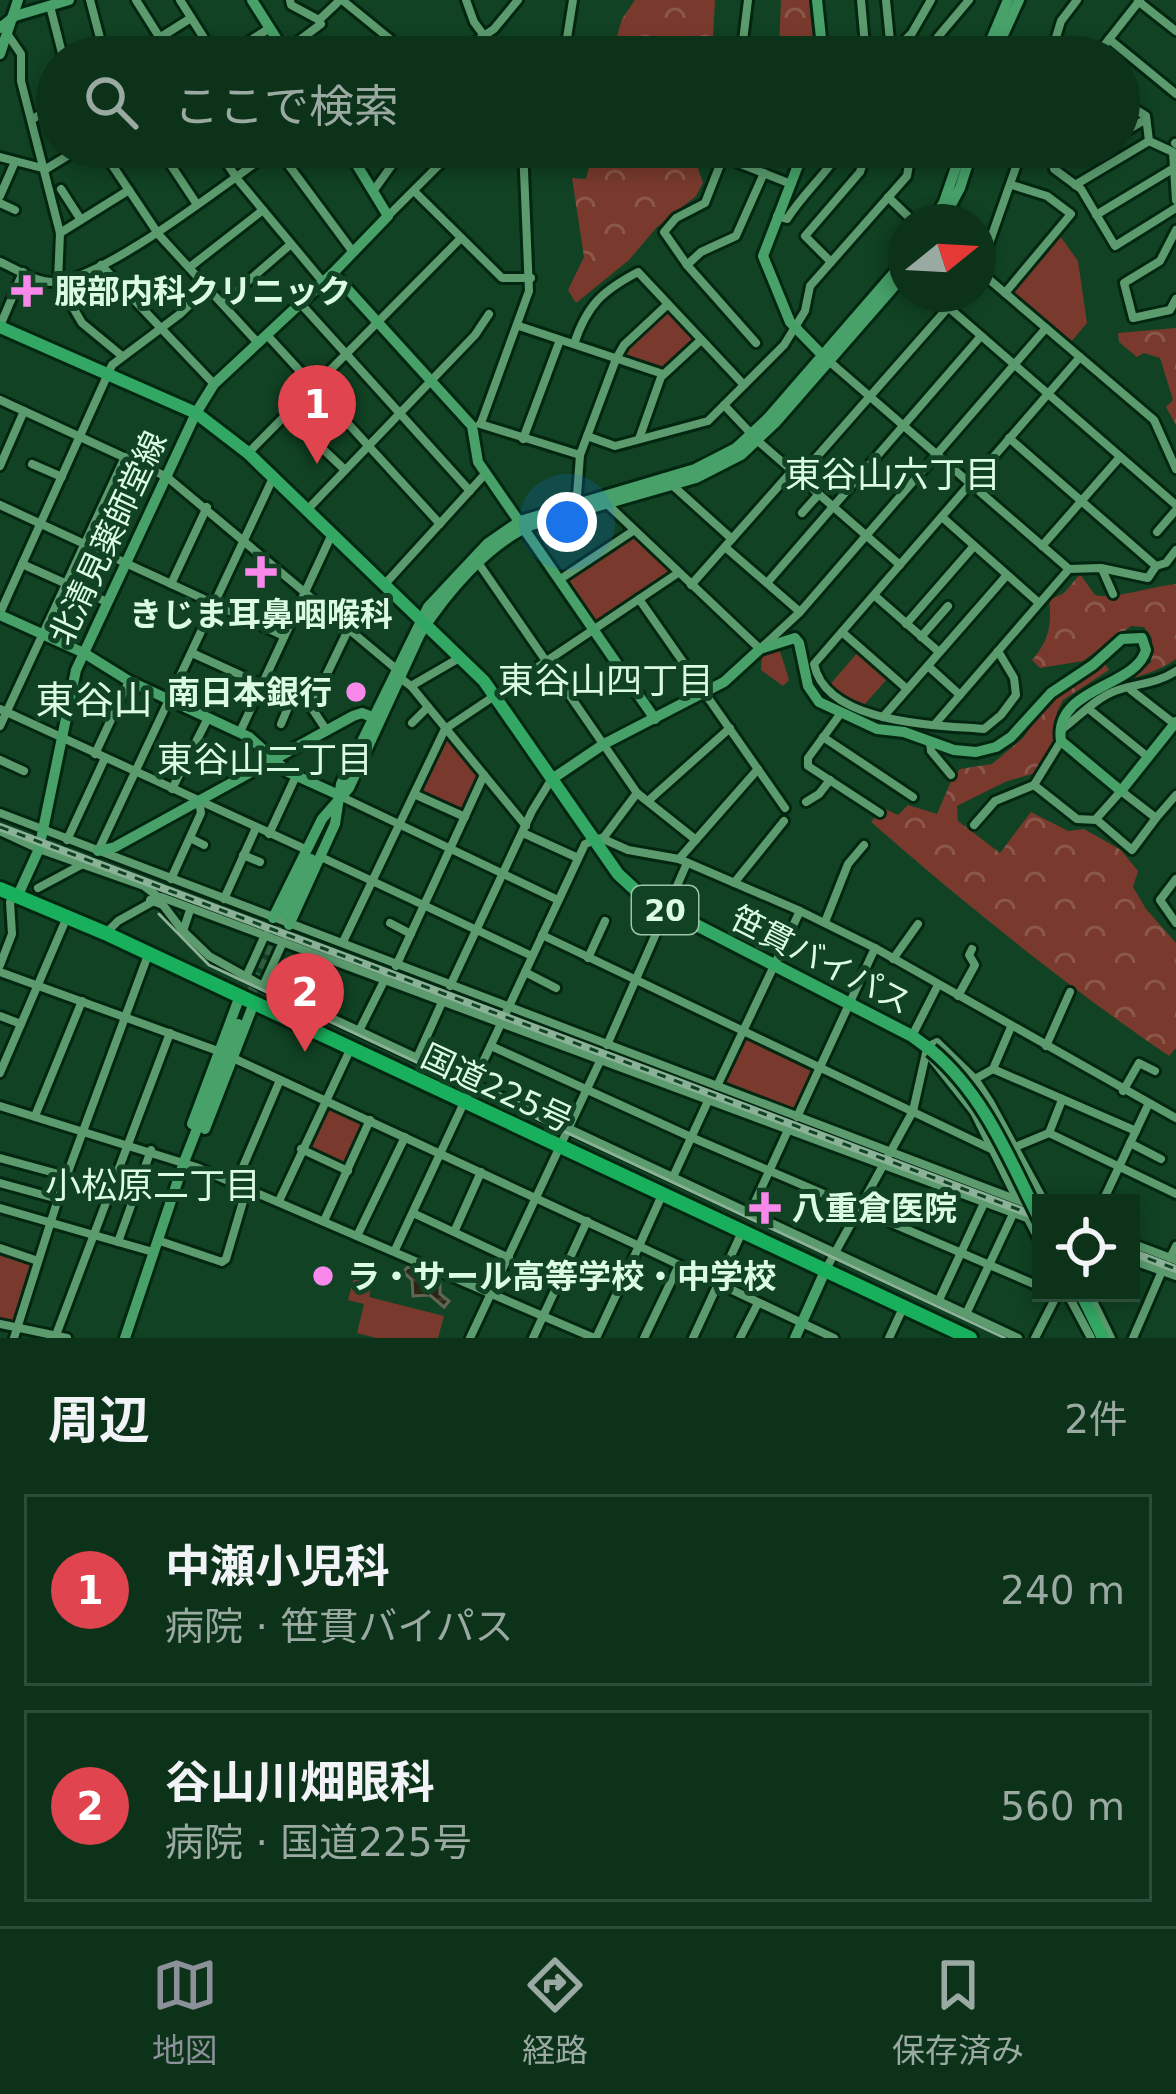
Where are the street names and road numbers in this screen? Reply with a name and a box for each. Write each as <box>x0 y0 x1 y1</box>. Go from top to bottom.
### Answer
street label: 北清見薬師堂線 <box>42 425 174 651</box>
road number: 20 <box>632 886 698 934</box>
street label: 笹貫バイパス <box>724 898 918 1022</box>
street label: 国道225号 <box>415 1036 579 1140</box>

